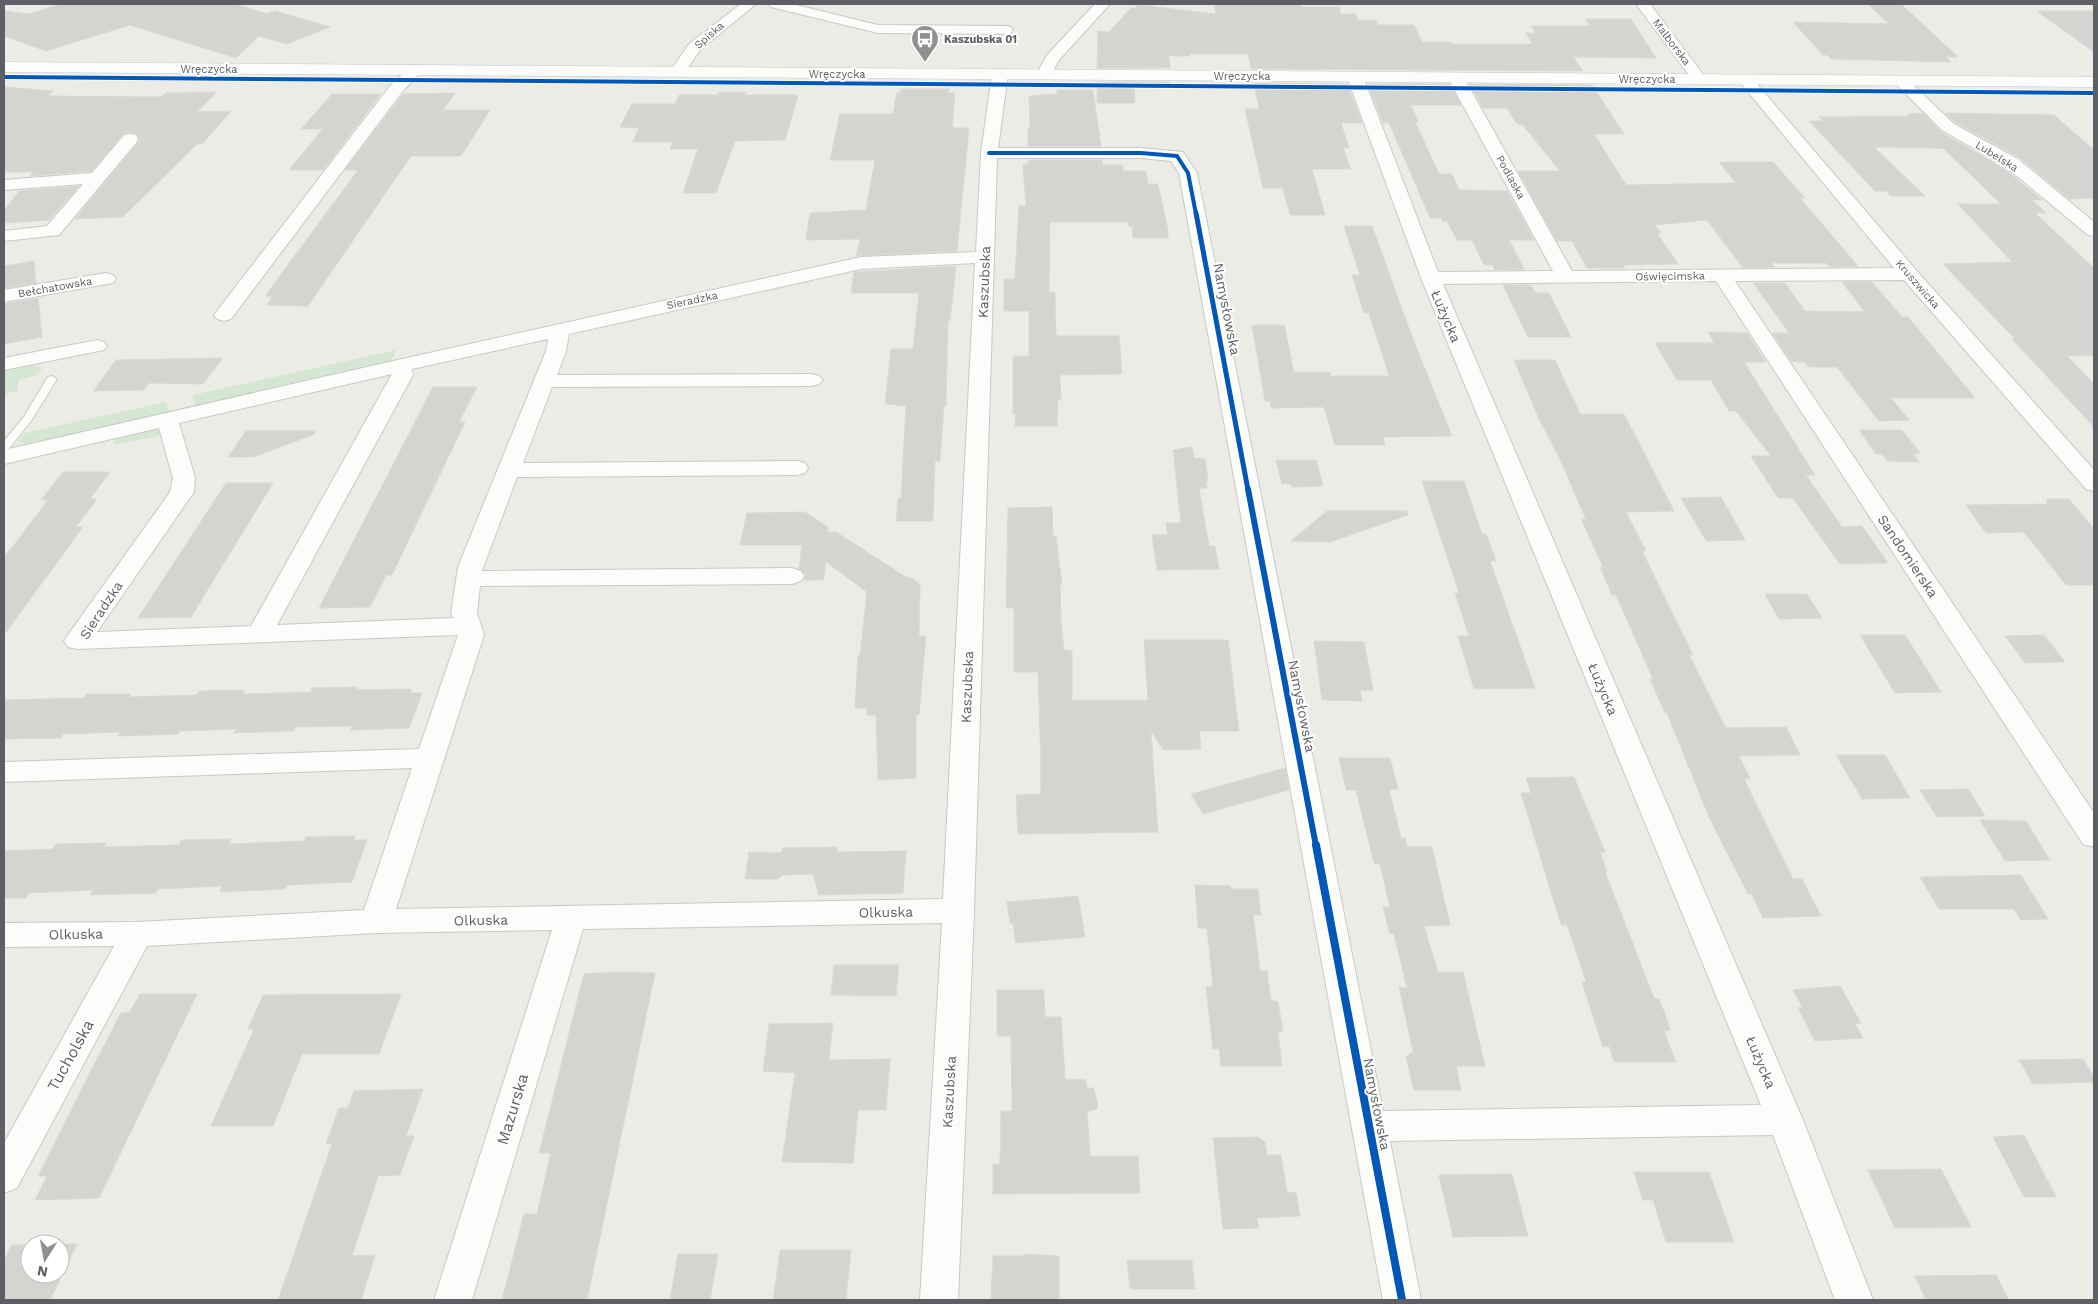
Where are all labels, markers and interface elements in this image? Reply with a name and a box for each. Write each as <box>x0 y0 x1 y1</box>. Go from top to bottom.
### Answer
street label: Malborska <box>1650 16 1693 68</box>
street label: Spiska <box>692 19 727 52</box>
bus stop icon: Kaszubska 01 <box>910 24 940 63</box>
place label: Kaszubska 01 <box>944 33 1017 46</box>
street label: Wręczycka <box>180 63 238 76</box>
street label: Wręczycka <box>808 68 866 81</box>
street label: Wręczycka <box>1213 70 1271 83</box>
street label: Wręczycka <box>1618 73 1676 86</box>
street label: Lubelska <box>1973 138 2021 175</box>
street label: Podlaska <box>1493 153 1528 201</box>
street label: Kaszubska <box>975 246 993 318</box>
street label: Kruszwicka <box>1893 257 1942 312</box>
street label: Namysłowska <box>1210 261 1244 357</box>
street label: Oświęcimska <box>1635 269 1705 284</box>
street label: Bełchatowska <box>17 275 93 300</box>
street label: Łużycka <box>1428 287 1464 345</box>
street label: Sieradzka <box>665 289 719 312</box>
street label: Sandomierska <box>1874 512 1942 600</box>
street label: Sieradzka <box>76 578 126 642</box>
street label: Kaszubska <box>958 651 976 723</box>
street label: Namysłowska <box>1285 658 1319 754</box>
street label: Łużycka <box>1585 660 1621 718</box>
street label: Olkuska <box>859 904 913 920</box>
street label: Olkuska <box>454 912 508 928</box>
street label: Olkuska <box>49 926 103 942</box>
street label: Tucholska <box>43 1016 98 1094</box>
street label: Łużycka <box>1743 1033 1779 1091</box>
street label: Kaszubska <box>939 1055 959 1129</box>
street label: Namysłowska <box>1360 1056 1394 1152</box>
street label: Mazurska <box>493 1071 532 1147</box>
north arrow <box>20 1234 70 1284</box>
text: N <box>36 1263 49 1281</box>

